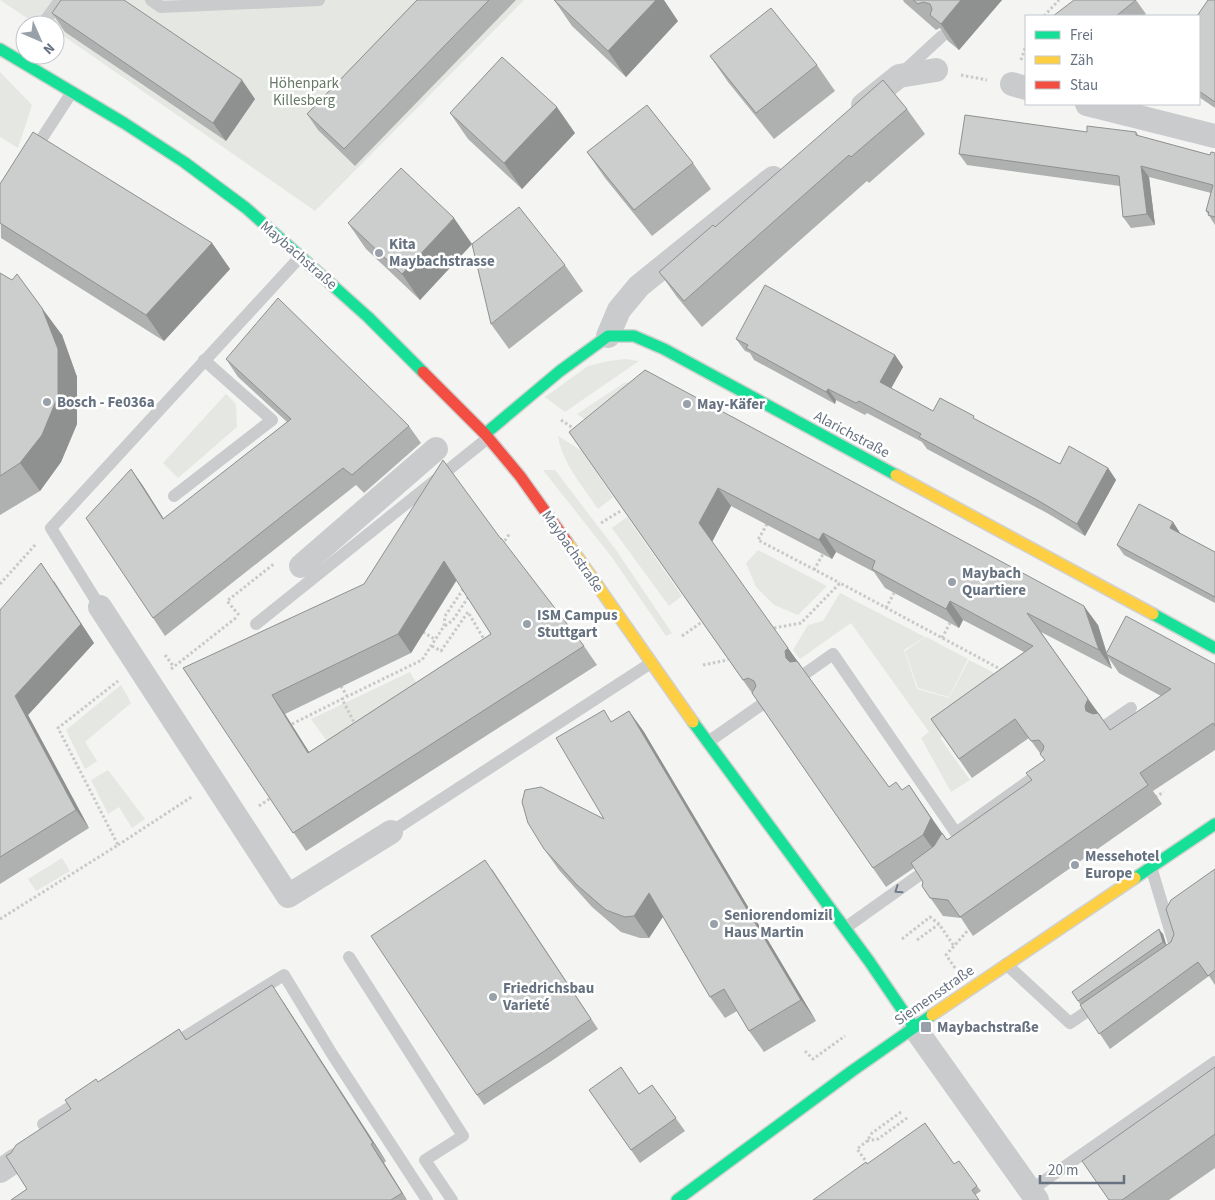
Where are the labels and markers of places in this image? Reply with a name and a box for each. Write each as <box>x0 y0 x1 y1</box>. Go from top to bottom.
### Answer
place label: Kita Maybachstrasse <box>389 234 495 272</box>
marker: Kita Maybachstrasse <box>373 247 385 259</box>
place label: Bosch - Fe036a <box>57 392 155 413</box>
place label: May-Käfer <box>697 394 765 415</box>
marker: Bosch - Fe036a <box>41 396 53 408</box>
marker: May-Käfer <box>681 398 693 410</box>
place label: Maybach Quartiere <box>962 563 1026 601</box>
marker: Maybach Quartiere <box>946 576 958 588</box>
place label: ISM Campus Stuttgart <box>537 605 618 643</box>
marker: ISM Campus Stuttgart <box>521 618 533 630</box>
place label: Messehotel Europe <box>1085 846 1160 884</box>
marker: Messehotel Europe <box>1069 859 1081 871</box>
place label: Seniorendomizil Haus Martin <box>724 905 833 943</box>
marker: Seniorendomizil Haus Martin <box>708 918 720 930</box>
place label: Friedrichsbau Varieté <box>502 978 594 1016</box>
marker: Friedrichsbau Varieté <box>487 991 499 1003</box>
place label: Maybachstraße <box>937 1017 1039 1038</box>
marker: Maybachstraße <box>919 1020 933 1034</box>

